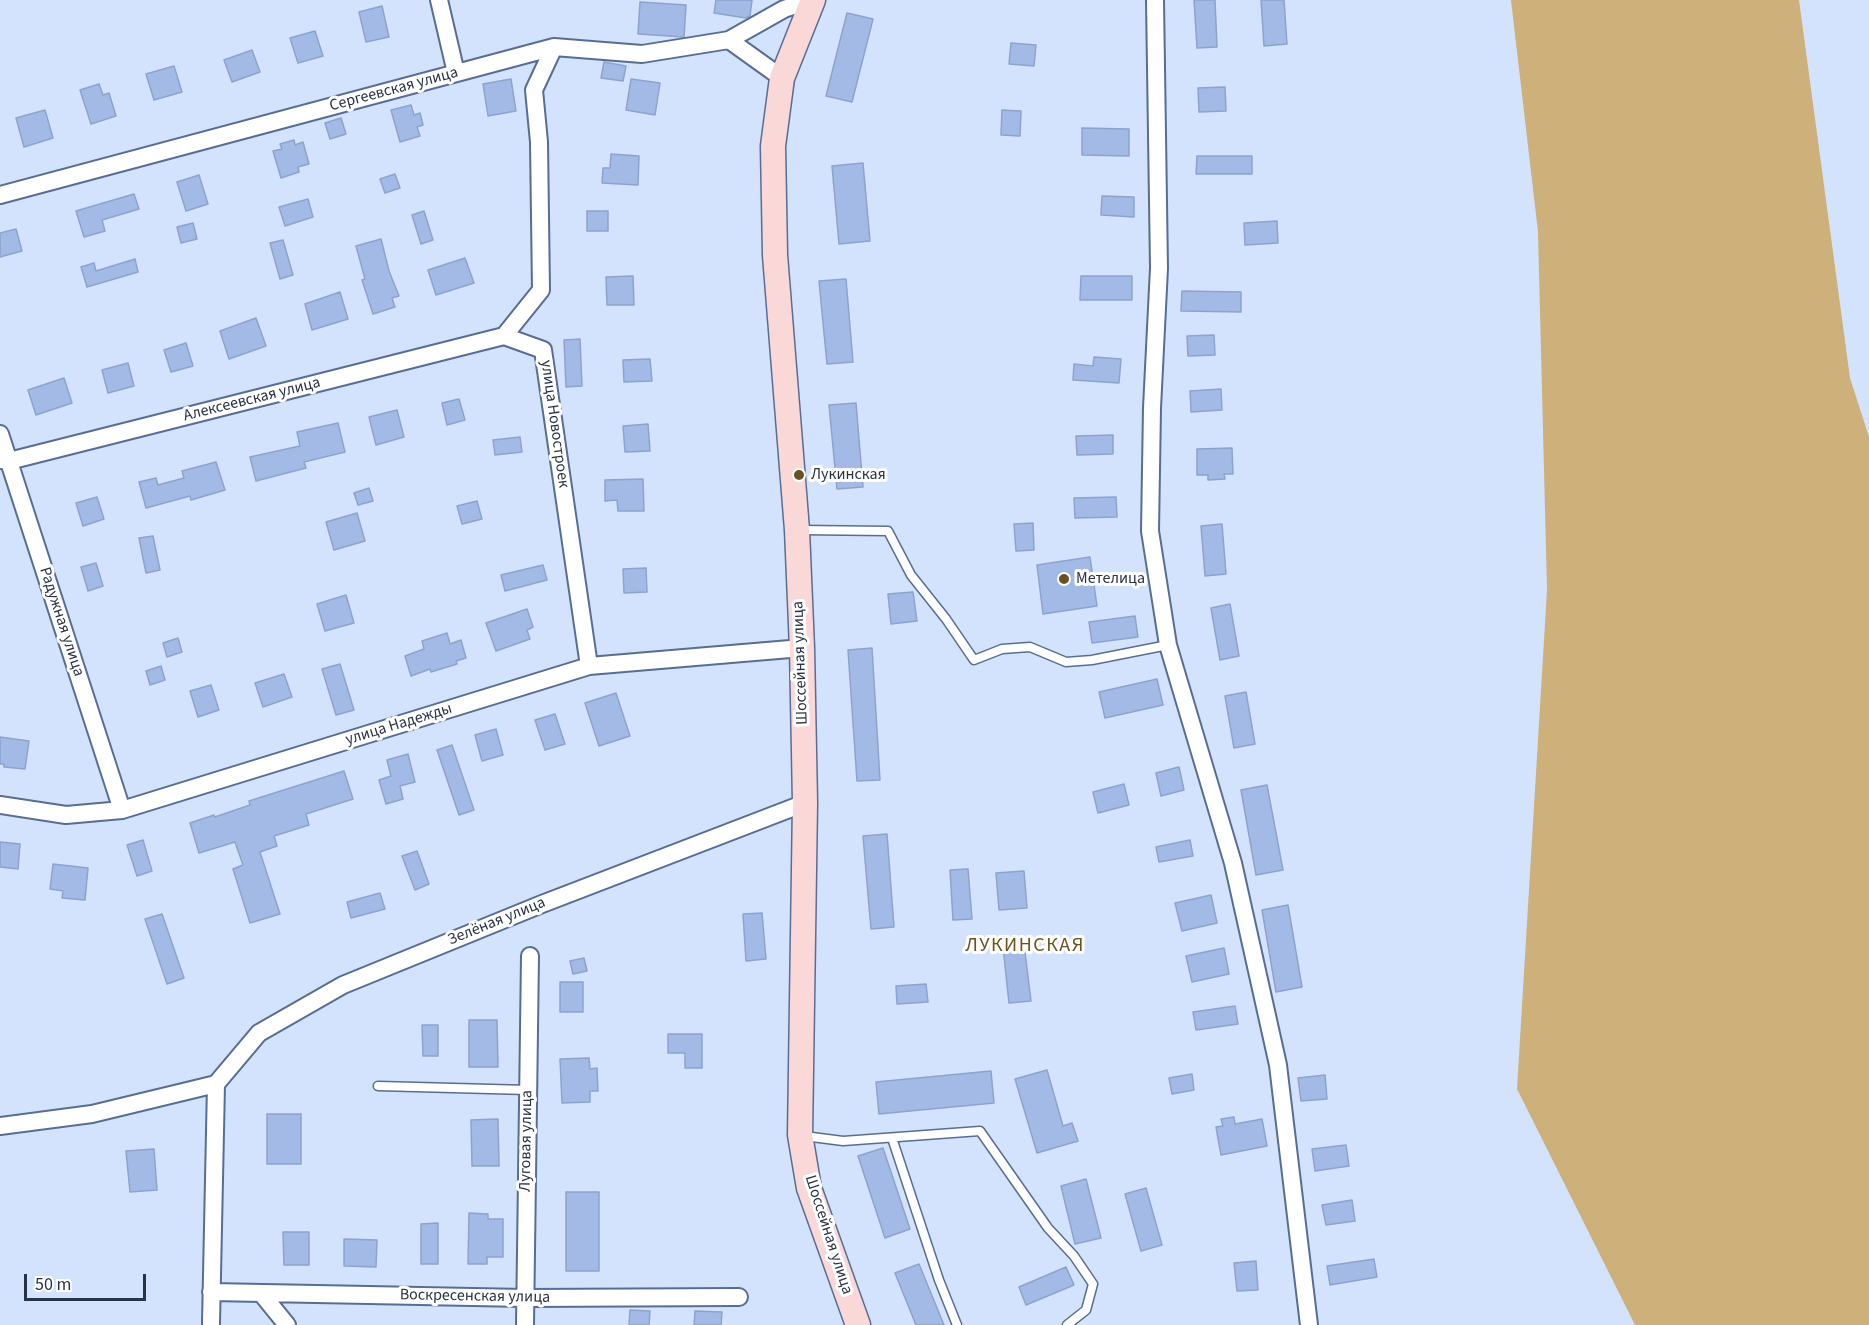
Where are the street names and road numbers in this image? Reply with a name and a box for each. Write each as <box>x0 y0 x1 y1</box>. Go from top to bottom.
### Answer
street label: Сергеевская улица <box>328 64 460 116</box>
street label: улица Новостроек <box>536 359 572 489</box>
street label: Алексеевская улица <box>181 374 323 426</box>
street label: Радужная улица <box>34 565 88 679</box>
street label: Шоссейная улица <box>789 601 813 725</box>
street label: улица Надежды <box>343 700 455 750</box>
street label: Зелёная улица <box>445 894 549 950</box>
street label: Луговая улица <box>517 1090 537 1192</box>
street label: Шоссейная улица <box>800 1173 856 1297</box>
street label: Воскресенская улица <box>400 1286 550 1308</box>

